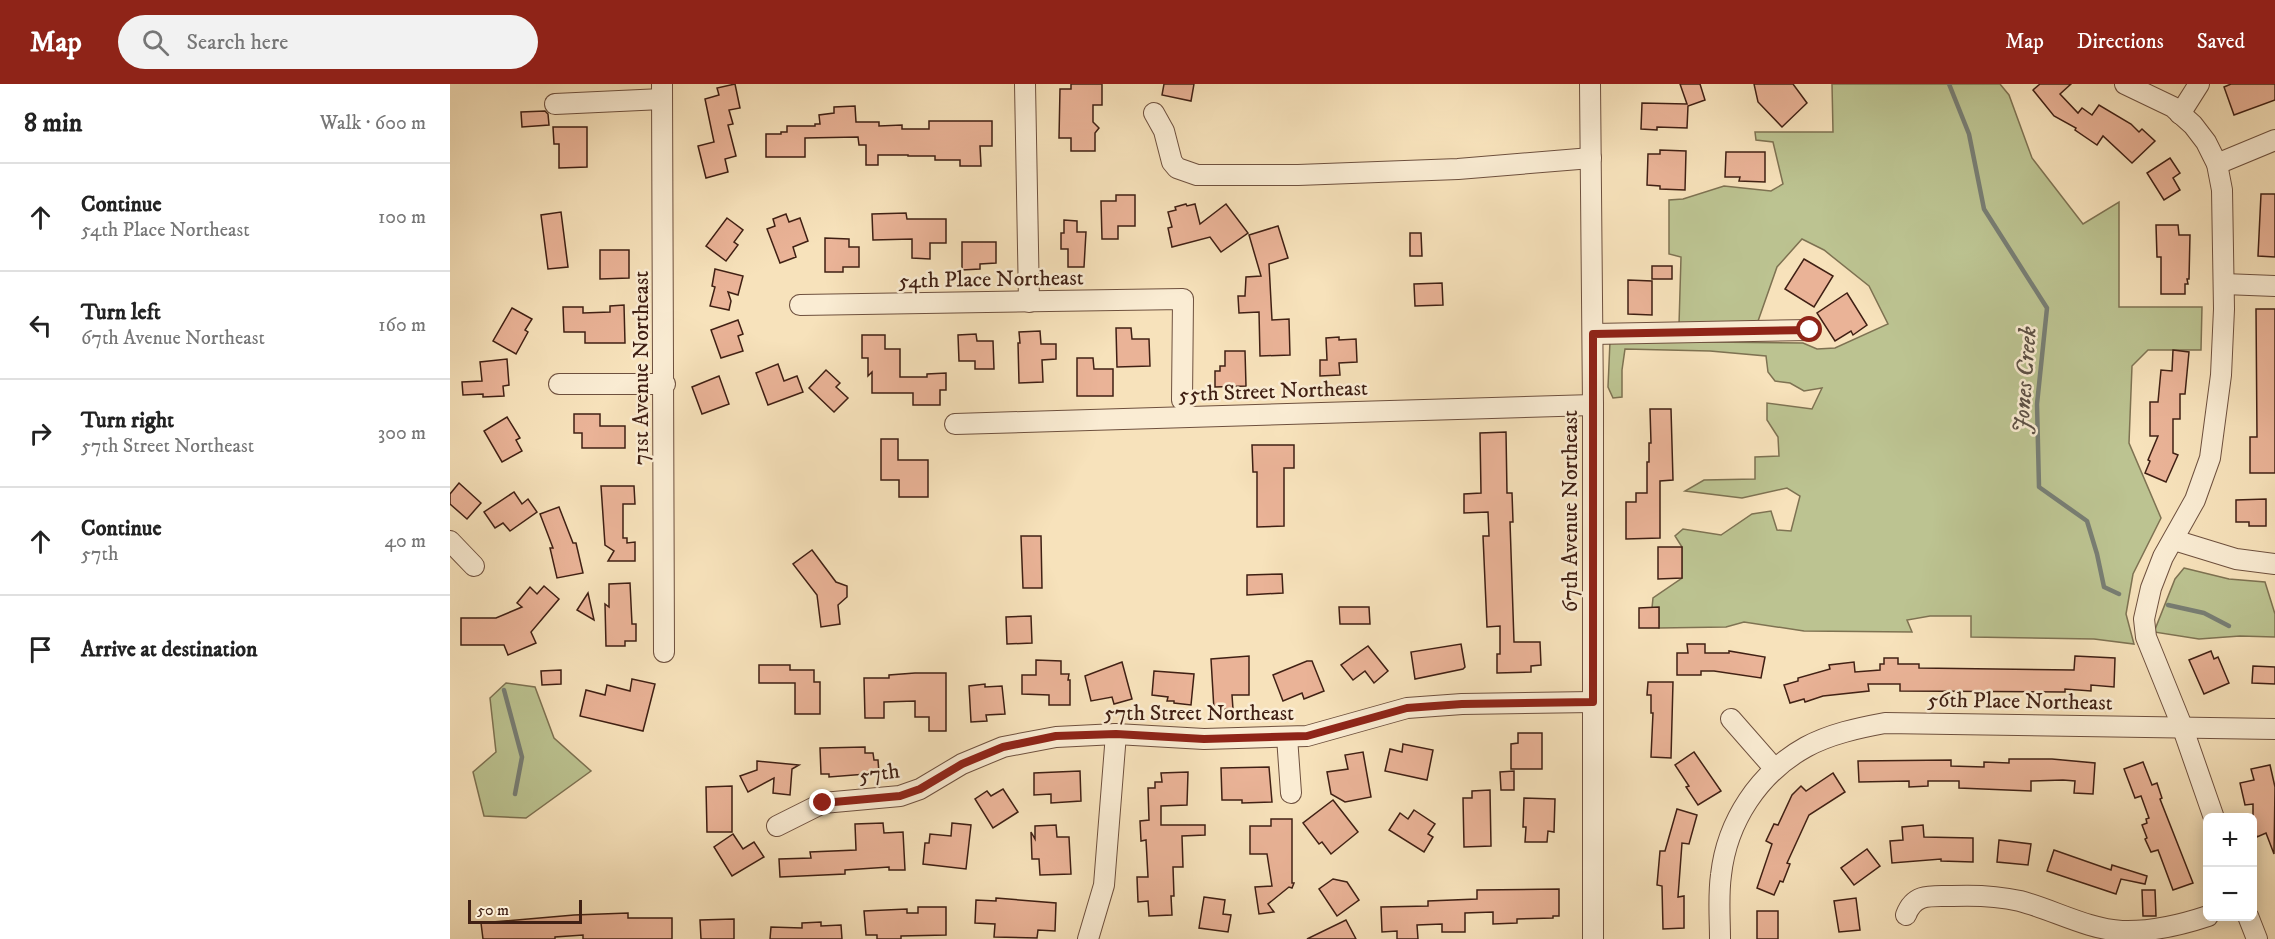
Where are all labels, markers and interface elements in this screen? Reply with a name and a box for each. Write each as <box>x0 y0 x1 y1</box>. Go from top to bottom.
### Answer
search box <box>118 15 538 69</box>
text: Map <box>30 25 82 60</box>
icon: search <box>139 26 172 59</box>
text: Search here <box>187 29 288 56</box>
text: Map <box>2005 29 2044 55</box>
text: Directions <box>2077 29 2164 55</box>
text: Saved <box>2197 29 2245 55</box>
text: 8 min <box>24 107 82 140</box>
text: Walk · 600 m <box>320 111 426 136</box>
text: Continue <box>81 191 162 218</box>
icon: ahead <box>24 201 57 234</box>
text: 100 m <box>378 205 426 230</box>
text: 54th Place Northeast <box>81 218 250 243</box>
street label: 54th Place Northeast <box>898 264 1084 295</box>
street label: 71st Avenue Northeast <box>628 271 655 465</box>
text: Turn left <box>81 299 161 326</box>
icon: left <box>24 309 57 342</box>
text: 160 m <box>378 313 426 338</box>
route start <box>1796 316 1822 342</box>
water label: Jones Creek <box>2006 325 2044 435</box>
text: 67th Avenue Northeast <box>81 326 265 351</box>
street label: 55th Street Northeast <box>1178 375 1368 408</box>
text: Turn right <box>81 407 174 434</box>
street label: 67th Avenue Northeast <box>1557 410 1584 612</box>
icon: right <box>24 417 57 450</box>
text: 300 m <box>378 421 426 446</box>
text: 57th Street Northeast <box>81 434 254 459</box>
text: Continue <box>81 515 162 542</box>
icon: ahead <box>24 525 57 558</box>
text: 40 m <box>384 529 426 554</box>
text: 57th <box>81 542 118 567</box>
icon: arrive <box>24 633 57 666</box>
text: Arrive at destination <box>81 636 258 663</box>
street label: 56th Place Northeast <box>1927 686 2113 717</box>
street label: 57th Street Northeast <box>1104 700 1294 727</box>
street label: 57th <box>857 757 902 790</box>
route end <box>809 789 835 815</box>
map controls <box>2203 813 2257 921</box>
button: + <box>2203 813 2257 867</box>
button: − <box>2203 867 2257 921</box>
scale bar <box>468 897 582 924</box>
text: 50 m <box>477 900 509 920</box>

